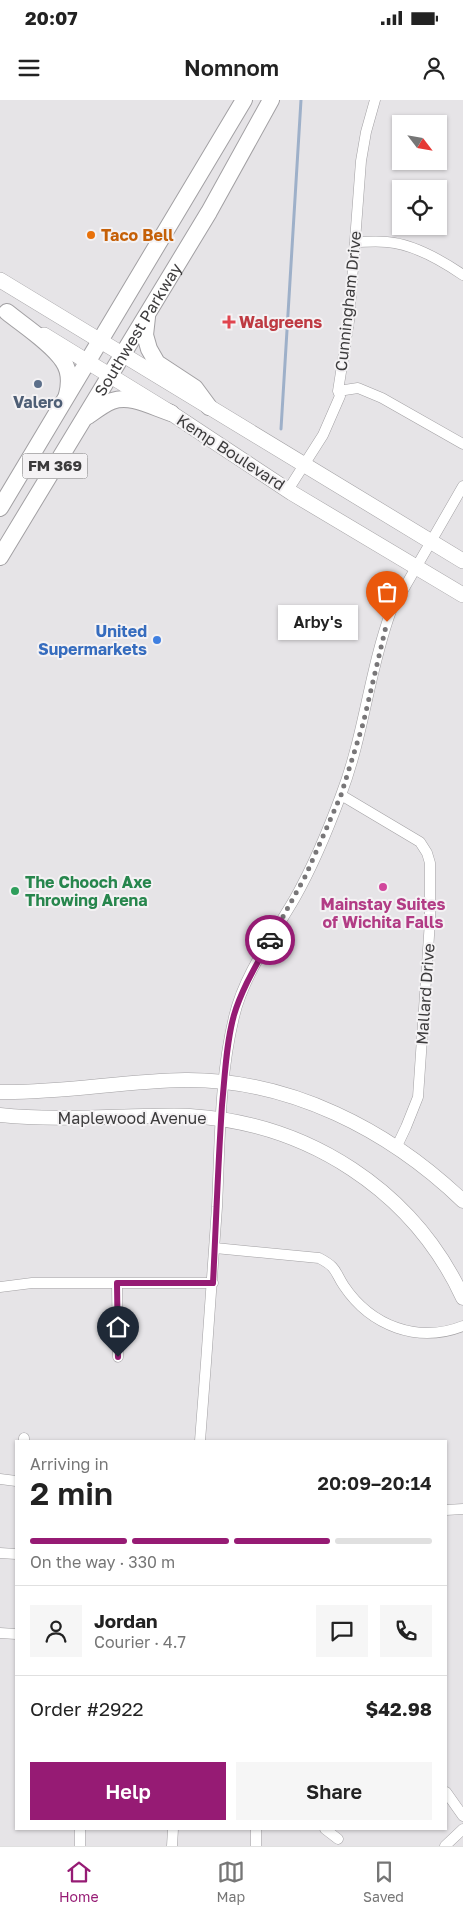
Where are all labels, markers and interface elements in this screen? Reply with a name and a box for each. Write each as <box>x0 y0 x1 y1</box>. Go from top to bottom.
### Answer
text: 20:07 <box>25 6 78 29</box>
icon: menu <box>15 54 43 82</box>
text: Nomnom <box>184 54 279 81</box>
icon: person <box>420 54 448 82</box>
north arrow <box>392 115 448 170</box>
map controls <box>392 115 447 235</box>
button: locate <box>392 180 447 235</box>
place label: Taco Bell <box>101 225 174 245</box>
marker: Taco Bell <box>85 229 97 241</box>
street label: Cunningham Drive <box>331 230 365 372</box>
street label: Southwest Parkway <box>90 259 186 400</box>
place label: Walgreens <box>239 312 322 332</box>
marker: Walgreens <box>223 316 235 328</box>
marker: Valero <box>32 378 44 390</box>
place label: Valero <box>13 392 63 412</box>
street label: Kemp Boulevard <box>173 409 289 495</box>
road number: FM 369 <box>22 454 88 478</box>
pin <box>366 571 408 622</box>
icon: bag <box>373 578 401 606</box>
callout: Arby's <box>277 604 357 640</box>
text: Arby's <box>293 612 343 632</box>
place label: United Supermarkets <box>38 621 147 659</box>
marker: United Supermarkets <box>151 634 163 646</box>
place label: The Chooch Axe Throwing Arena <box>25 872 152 910</box>
marker: Mainstay Suites of Wichita Falls <box>377 881 389 893</box>
marker: The Chooch Axe Throwing Arena <box>9 885 21 897</box>
place label: Mainstay Suites of Wichita Falls <box>321 894 445 932</box>
courier <box>245 915 295 965</box>
icon: car <box>256 926 284 954</box>
street label: Mallard Drive <box>411 943 439 1045</box>
street label: Maplewood Avenue <box>57 1108 207 1128</box>
pin <box>97 1306 139 1357</box>
icon: home <box>104 1313 132 1341</box>
text: Arriving in <box>30 1454 109 1474</box>
text: 20:09–20:14 <box>318 1471 432 1494</box>
text: 2 min <box>30 1474 113 1512</box>
text: On the way · 330 m <box>30 1552 175 1572</box>
button: person <box>30 1605 82 1657</box>
button: chat <box>316 1605 368 1657</box>
button: phone <box>380 1605 432 1657</box>
text: Jordan <box>94 1609 158 1632</box>
text: Courier · 4.7 <box>94 1632 186 1652</box>
text: Order #2922 <box>30 1697 144 1720</box>
text: $42.98 <box>365 1697 432 1720</box>
button: Help <box>30 1762 226 1820</box>
button: Share <box>236 1762 432 1820</box>
tab: Home <box>59 1858 99 1905</box>
tab: Map <box>217 1858 245 1905</box>
tab: Saved <box>363 1858 404 1905</box>

